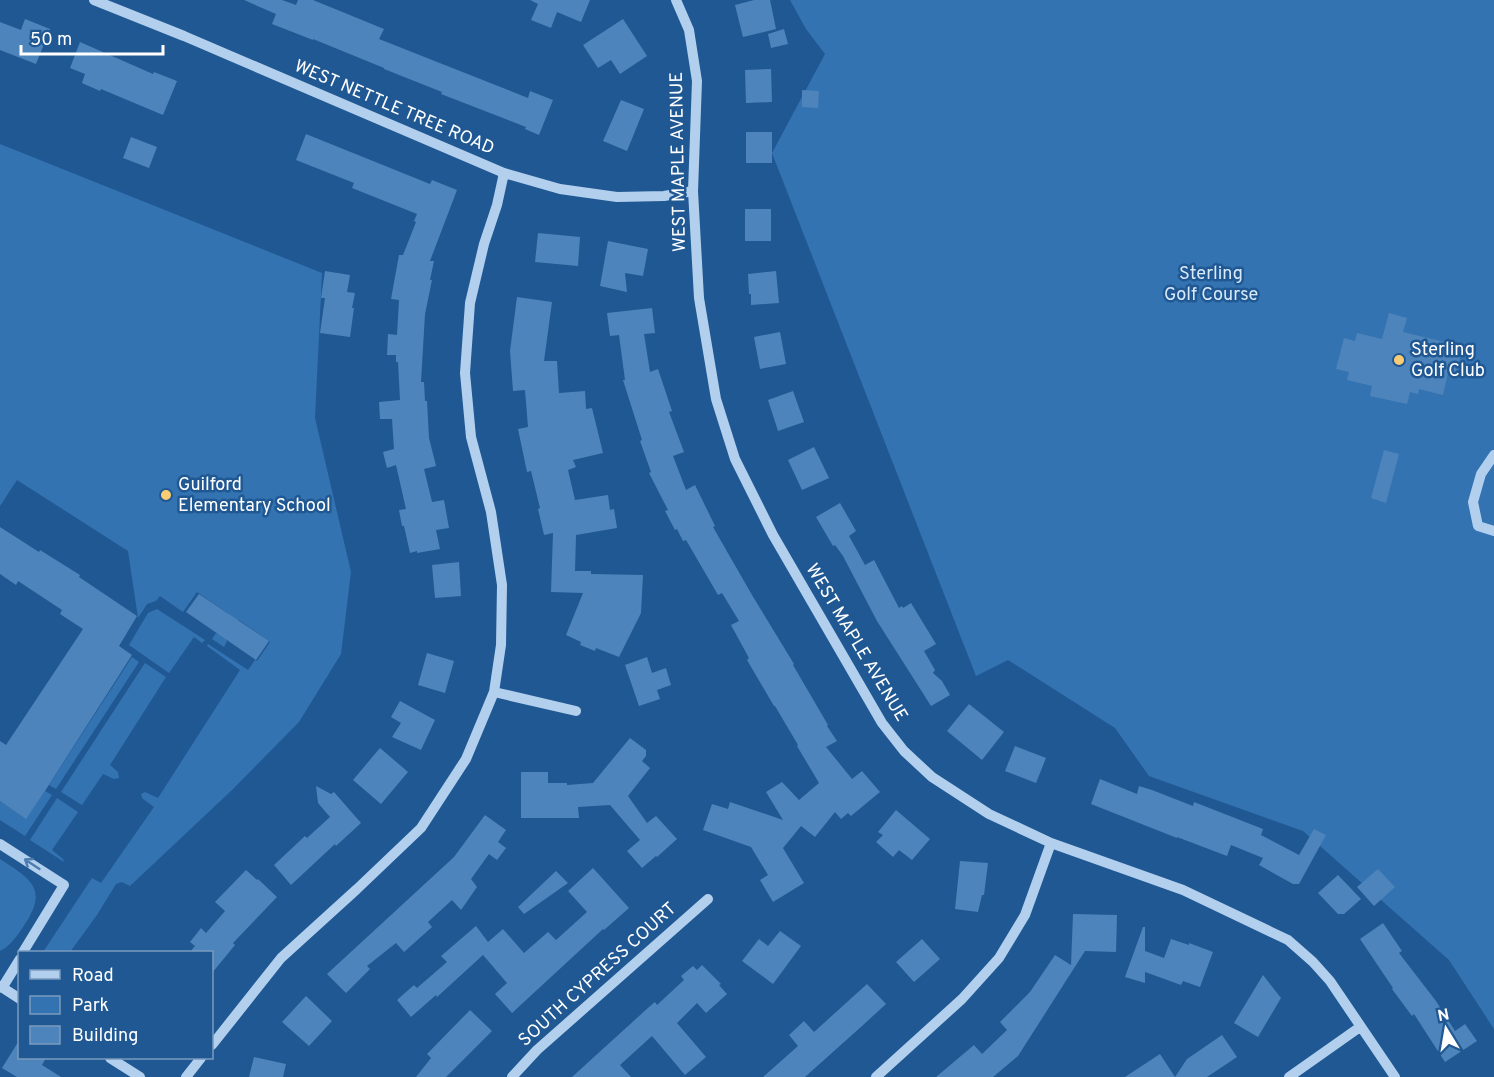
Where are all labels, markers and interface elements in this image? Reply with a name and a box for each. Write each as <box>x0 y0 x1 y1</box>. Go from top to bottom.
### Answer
scale bar <box>21 18 164 56</box>
text: 50 m <box>30 29 72 52</box>
street label: WEST NETTLE TREE ROAD <box>290 55 498 161</box>
street label: WEST MAPLE AVENUE <box>666 72 692 252</box>
park label: Sterling Golf Course <box>1164 263 1258 307</box>
place label: Sterling Golf Club <box>1411 339 1485 383</box>
marker: Sterling Golf Club <box>1392 353 1406 367</box>
place label: Guilford Elementary School <box>178 474 331 518</box>
marker: Guilford Elementary School <box>159 488 173 502</box>
street label: WEST MAPLE AVENUE <box>800 560 912 726</box>
one-way arrow <box>24 858 41 870</box>
street label: SOUTH CYPRESS COURT <box>514 898 682 1052</box>
legend <box>18 951 213 1059</box>
text: Road <box>72 965 114 988</box>
text: Park <box>72 995 109 1018</box>
north arrow <box>1416 999 1476 1059</box>
text: N <box>1436 1005 1451 1027</box>
text: Building <box>72 1025 138 1048</box>

